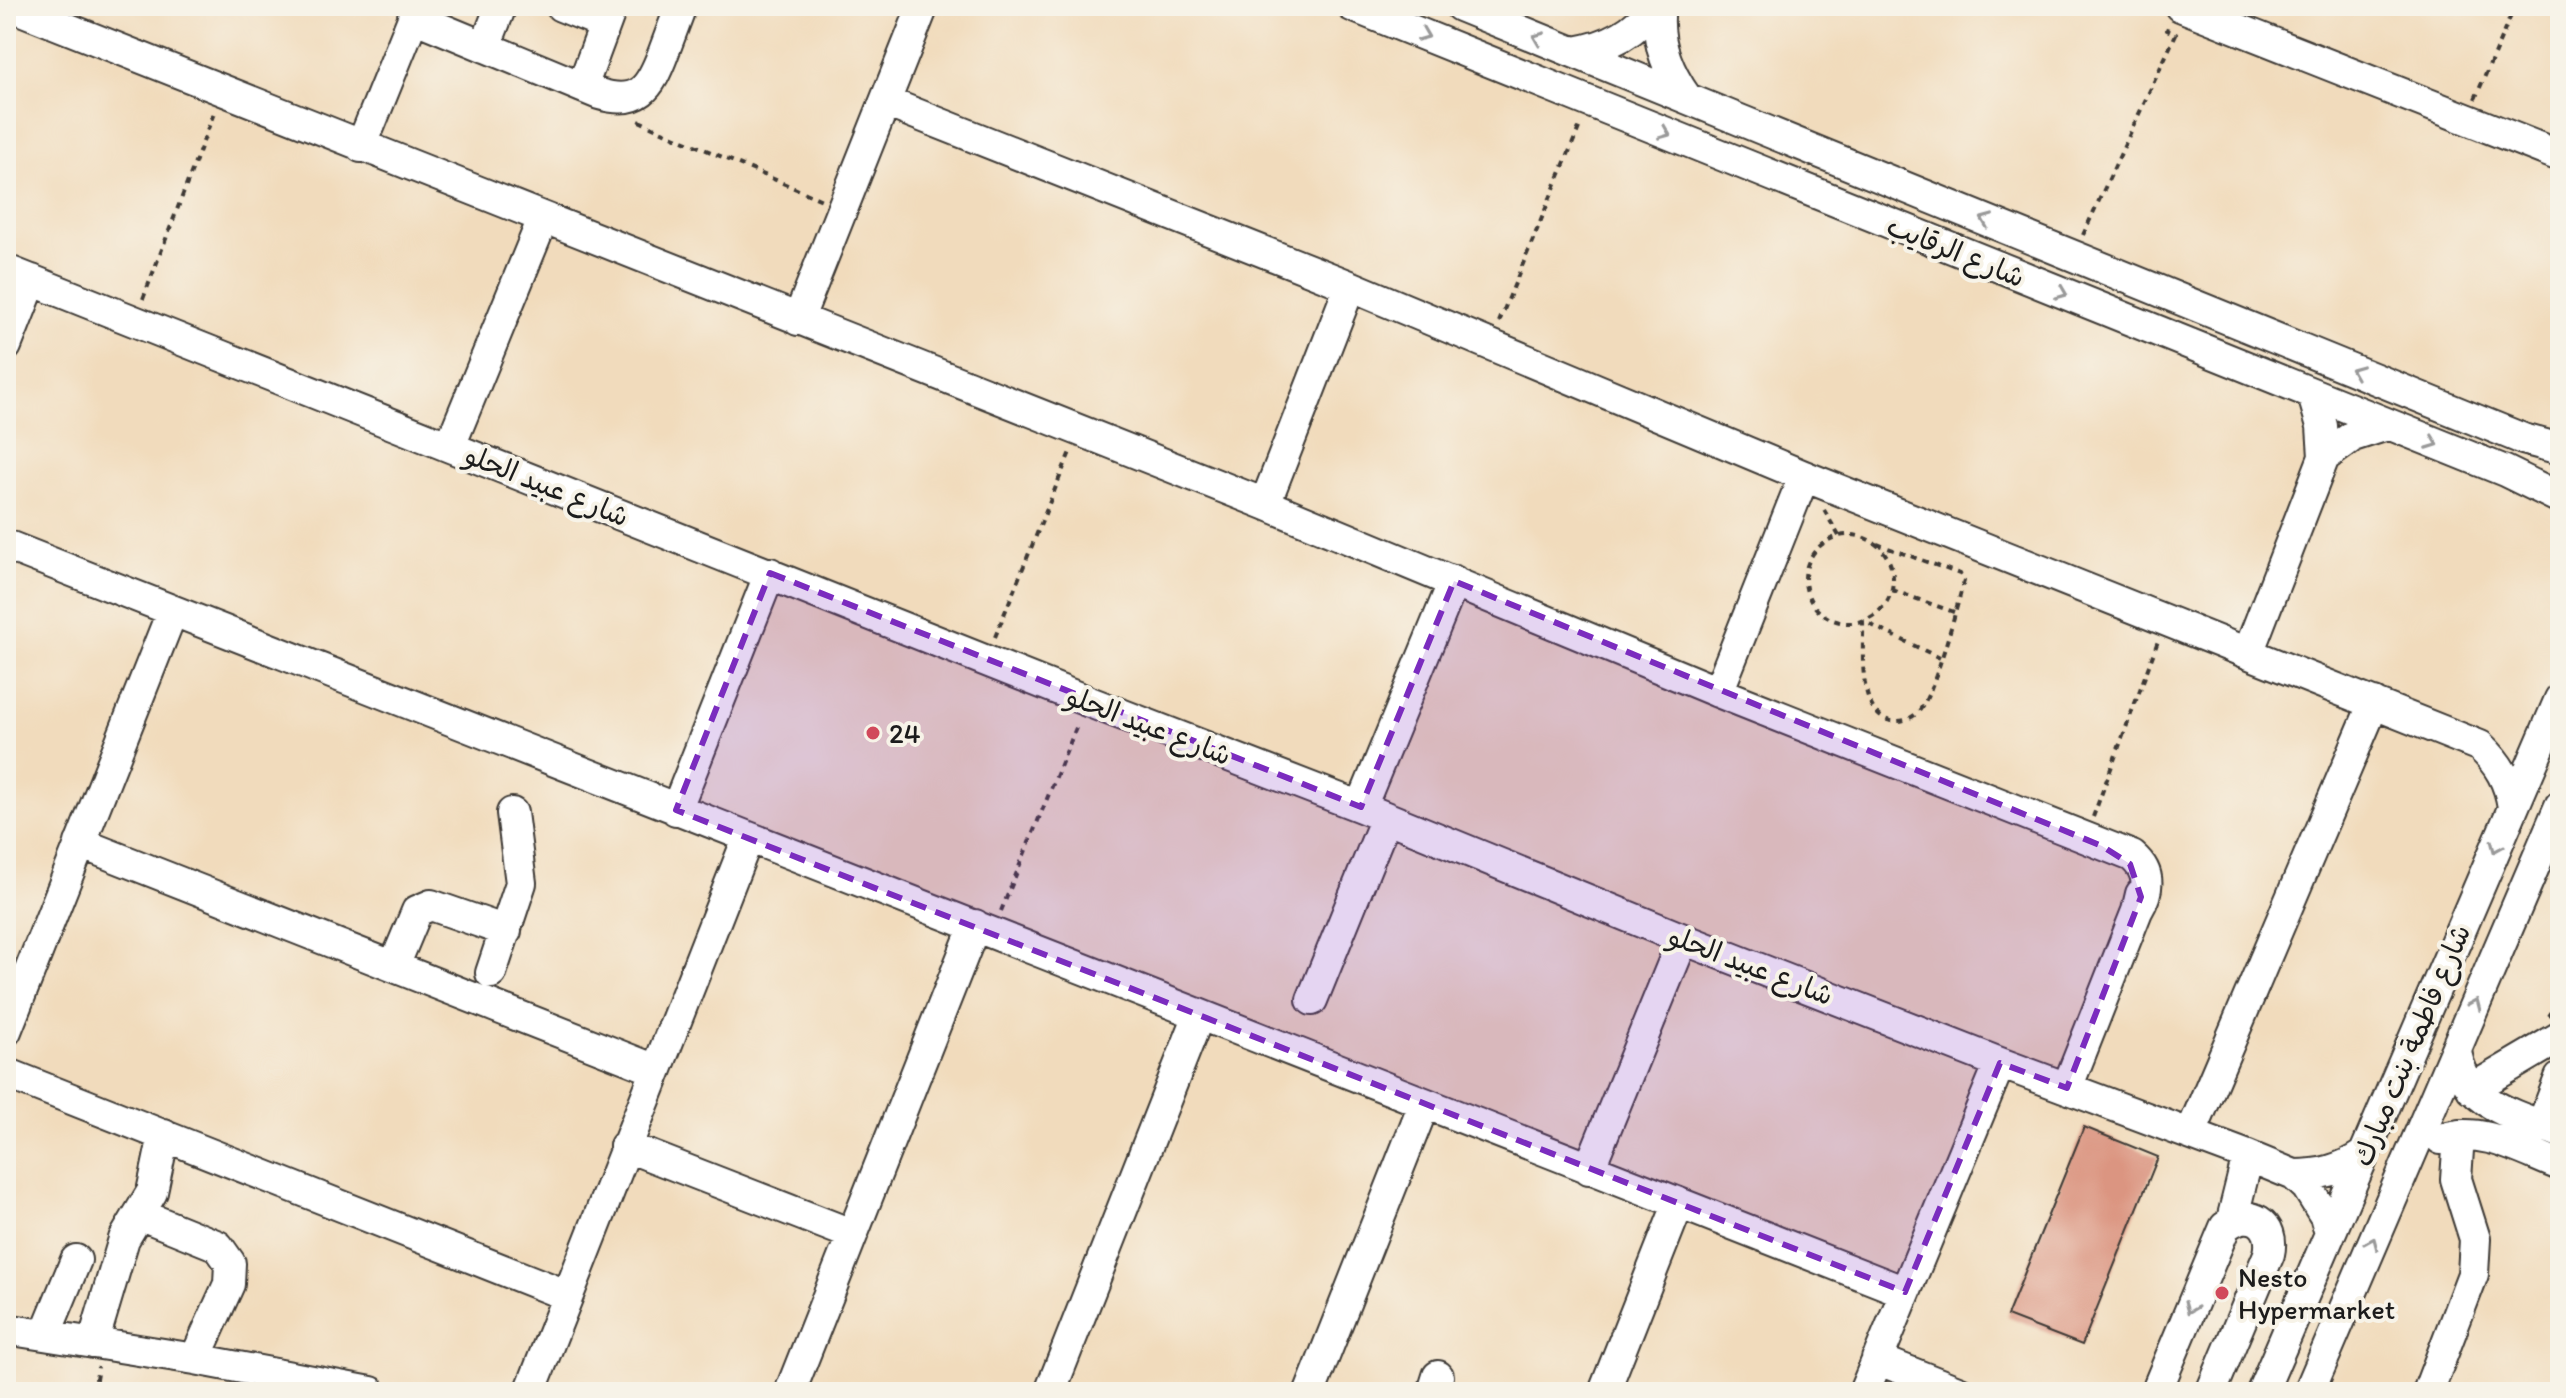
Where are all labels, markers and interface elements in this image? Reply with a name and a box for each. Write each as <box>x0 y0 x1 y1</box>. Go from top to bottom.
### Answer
one-way arrow <box>1416 26 1430 42</box>
one-way arrow <box>1532 31 1546 47</box>
one-way arrow <box>1657 123 1671 140</box>
street label: شارع الرقايب <box>1881 208 2030 297</box>
one-way arrow <box>1980 214 1994 230</box>
one-way arrow <box>2054 284 2068 300</box>
one-way arrow <box>2350 365 2365 381</box>
one-way arrow <box>2425 433 2439 450</box>
street label: شارع عبيد الحلو <box>458 436 634 536</box>
street label: شارع عبيد الحلو <box>1060 678 1236 775</box>
place label: 24 <box>889 716 921 750</box>
marker: 24 <box>864 724 882 742</box>
one-way arrow <box>2489 839 2505 853</box>
street label: شارع عبيد الحلو <box>1662 918 1838 1015</box>
street label: شارع فاطمة بنت مبارك <box>2345 919 2480 1172</box>
one-way arrow <box>2465 998 2481 1012</box>
one-way arrow <box>2363 1237 2379 1251</box>
place label: Nesto Hypermarket <box>2238 1260 2395 1326</box>
marker: Nesto Hypermarket <box>2213 1284 2231 1302</box>
one-way arrow <box>2184 1300 2200 1314</box>

